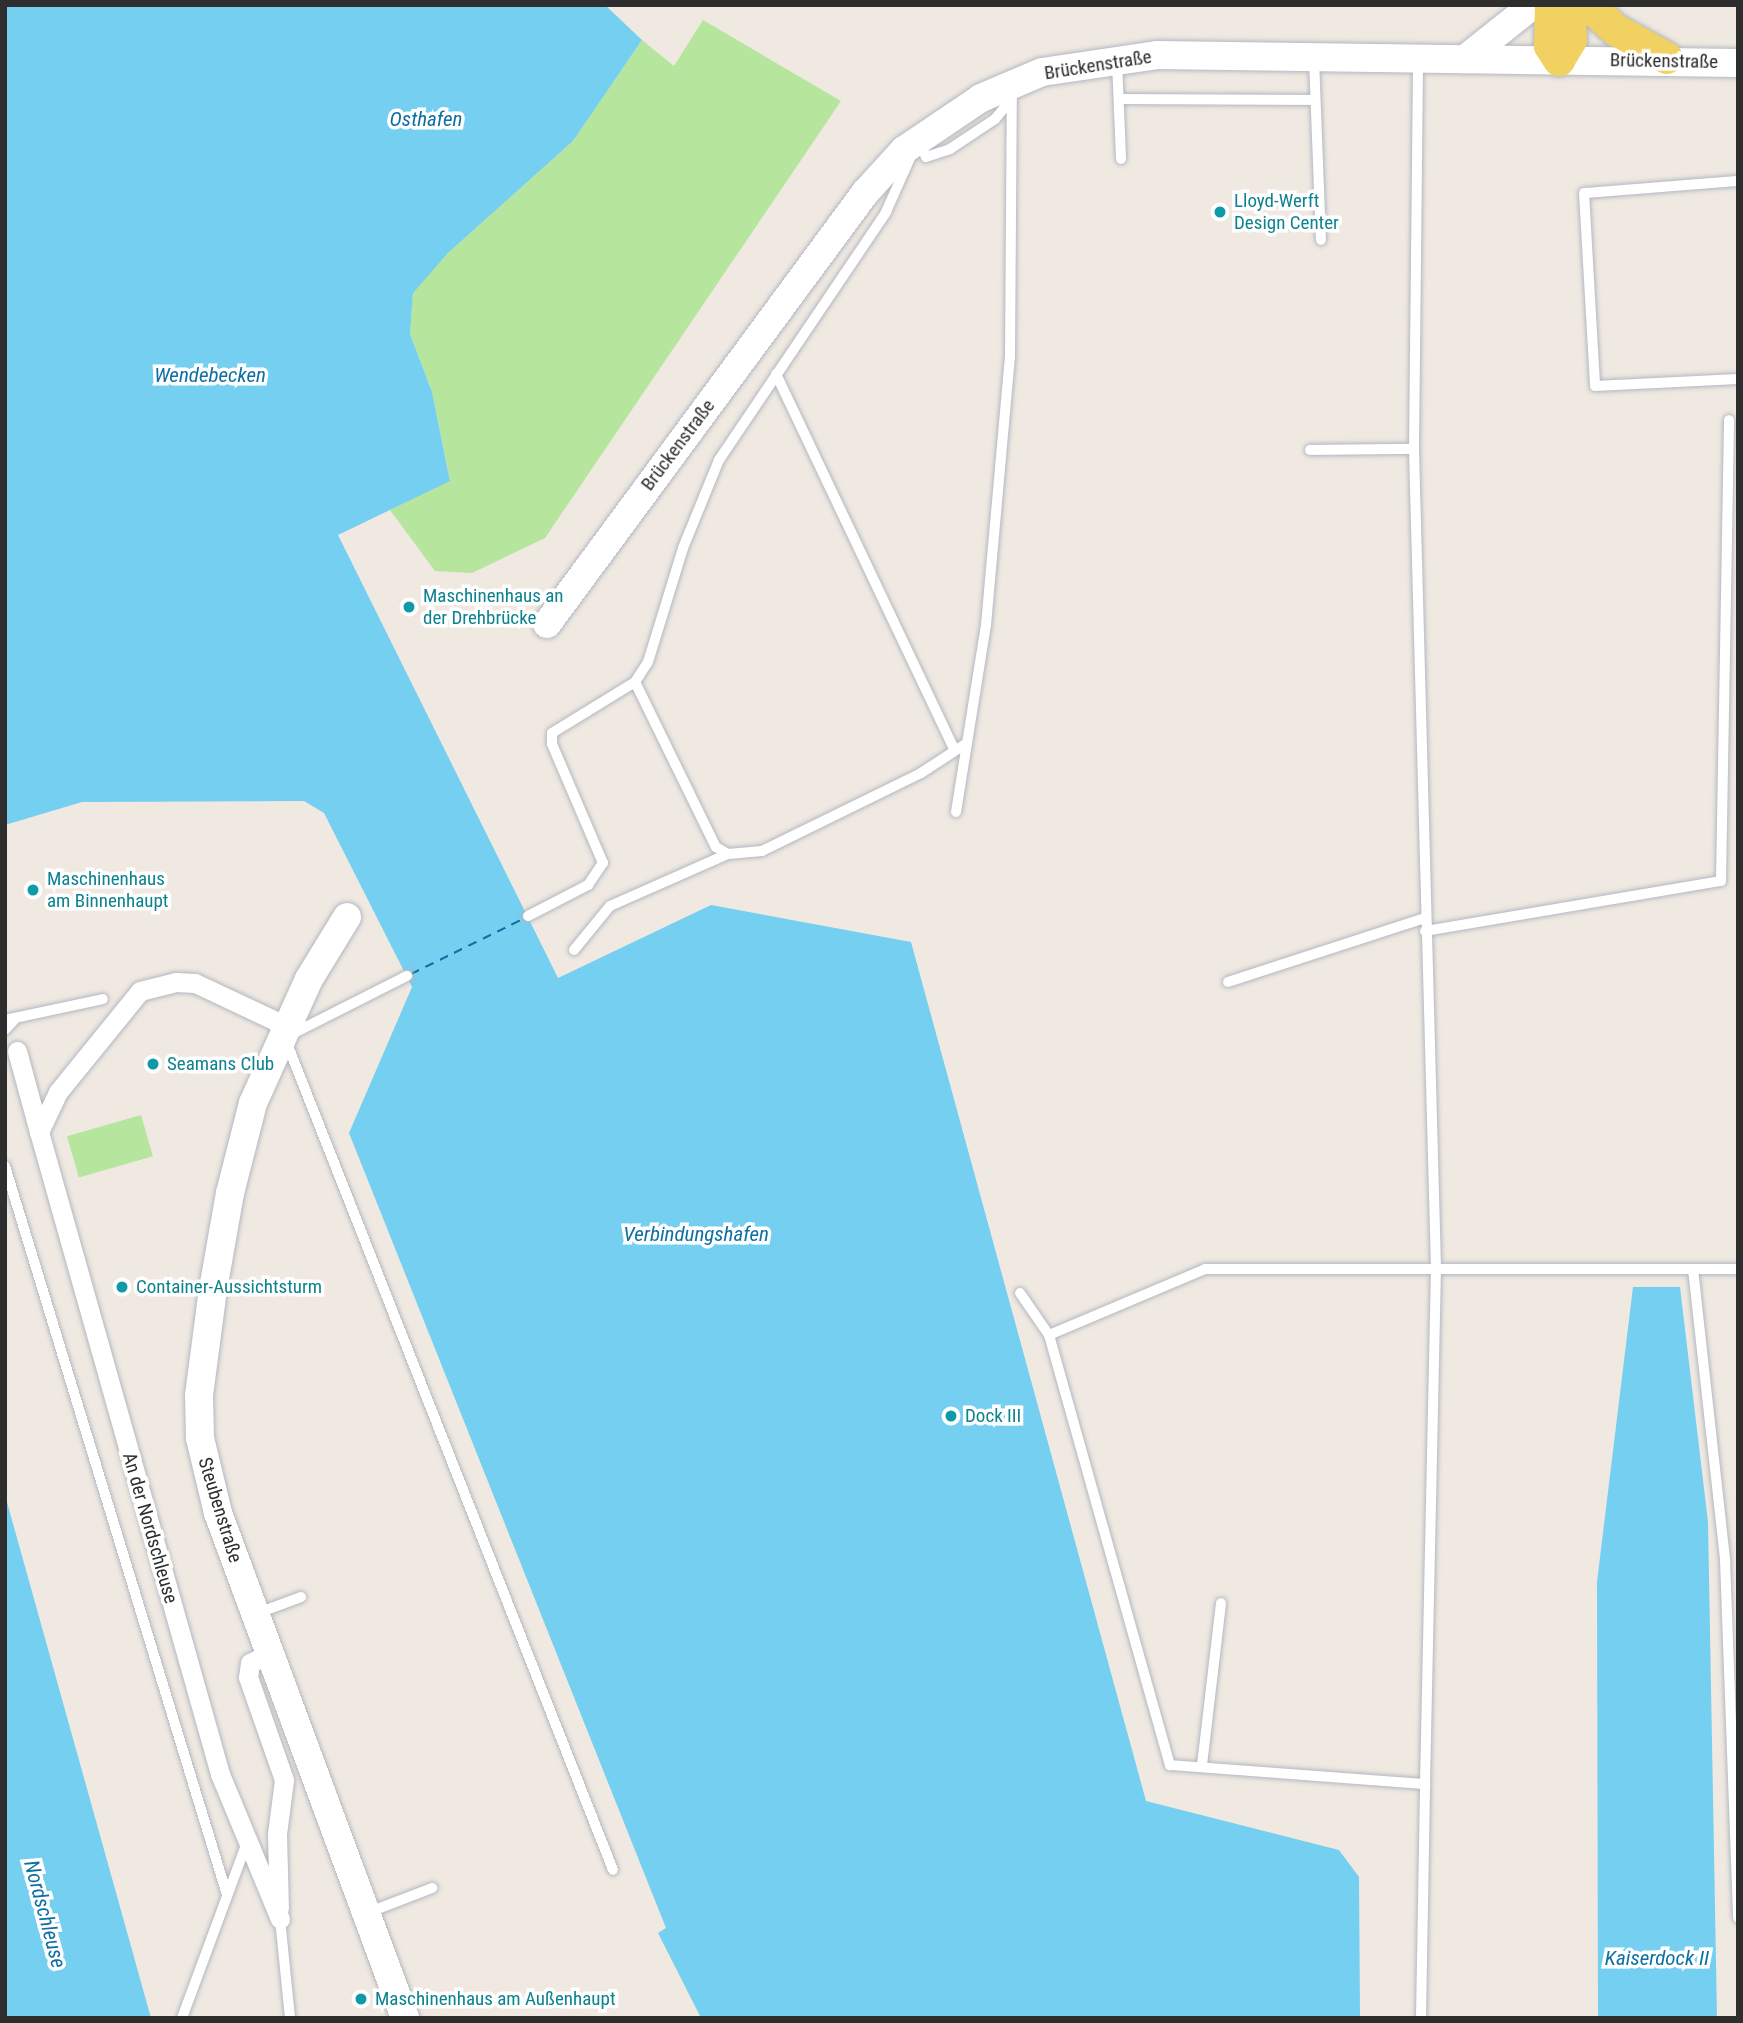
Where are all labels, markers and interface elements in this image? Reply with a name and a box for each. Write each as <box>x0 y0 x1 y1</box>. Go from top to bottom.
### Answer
street label: Brückenstraße <box>1043 45 1153 85</box>
street label: Brückenstraße <box>1610 49 1718 73</box>
water label: Osthafen <box>390 106 462 132</box>
place label: Lloyd-Werft Design Center <box>1234 190 1339 234</box>
marker: Lloyd-Werft Design Center <box>1212 204 1228 220</box>
water label: Wendebecken <box>154 362 266 388</box>
street label: Brückenstraße <box>636 395 720 495</box>
place label: Maschinenhaus an der Drehbrücke <box>423 585 564 629</box>
marker: Maschinenhaus an der Drehbrücke <box>401 599 417 615</box>
place label: Maschinenhaus am Binnenhaupt <box>47 868 168 912</box>
marker: Maschinenhaus am Binnenhaupt <box>25 882 41 898</box>
place label: Seamans Club <box>167 1053 274 1075</box>
marker: Seamans Club <box>145 1056 161 1072</box>
water label: Verbindungshafen <box>623 1221 769 1247</box>
place label: Container-Aussichtsturm <box>136 1276 322 1298</box>
marker: Container-Aussichtsturm <box>114 1279 130 1295</box>
place label: Dock III <box>965 1405 1021 1427</box>
marker: Dock III <box>943 1408 959 1424</box>
street label: An der Nordschleuse <box>118 1450 182 1606</box>
street label: Steubenstraße <box>193 1455 247 1565</box>
water label: Nordschleuse <box>19 1857 71 1971</box>
water label: Kaiserdock II <box>1605 1945 1709 1971</box>
place label: Maschinenhaus am Außenhaupt <box>375 1988 616 2010</box>
marker: Maschinenhaus am Außenhaupt <box>353 1991 369 2007</box>

